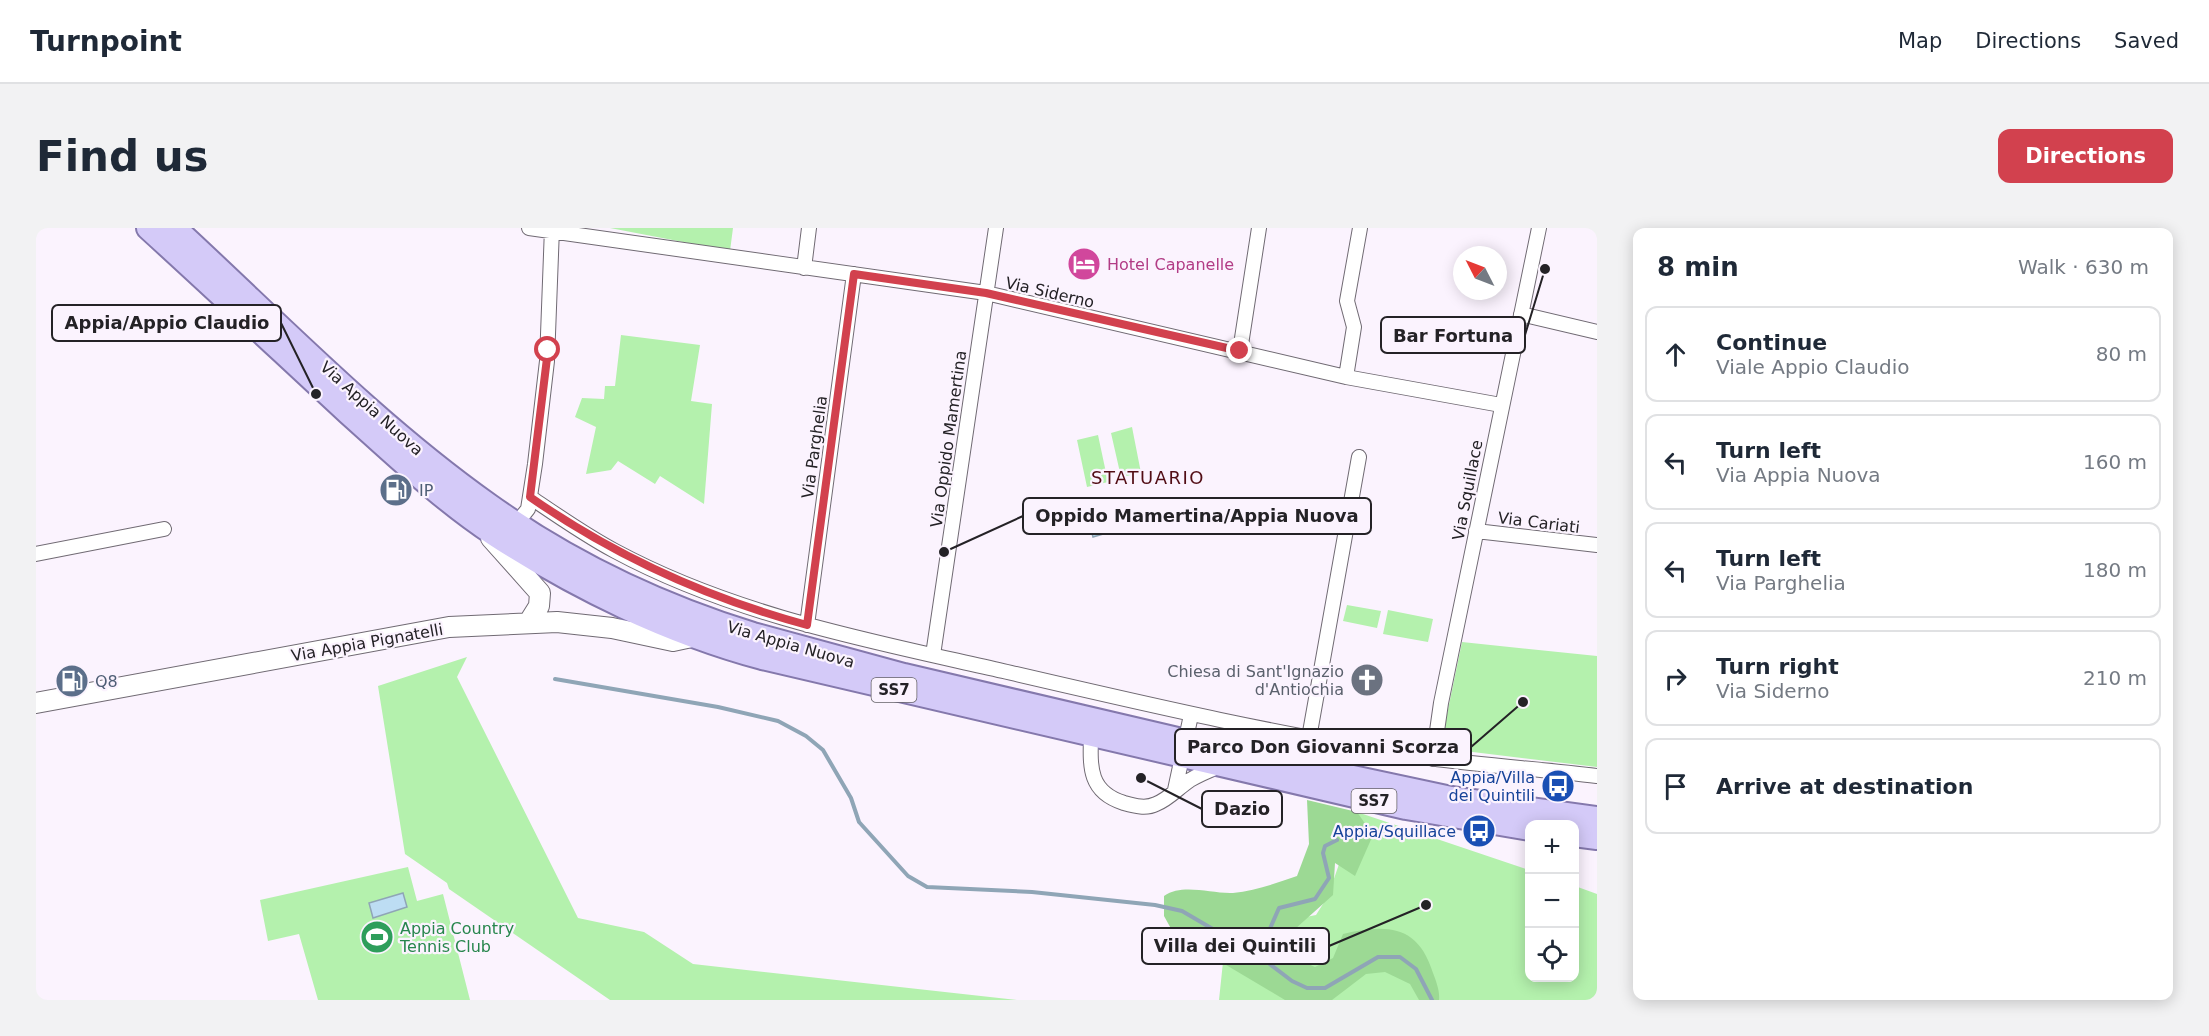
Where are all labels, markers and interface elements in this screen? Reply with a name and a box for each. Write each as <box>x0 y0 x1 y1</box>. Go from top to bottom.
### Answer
text: Turnpoint <box>30 25 182 58</box>
text: Map <box>1898 29 1942 53</box>
text: Directions <box>1975 29 2081 53</box>
text: Saved <box>2114 29 2179 53</box>
button: Directions <box>1998 129 2173 183</box>
text: Find us <box>36 132 209 181</box>
hotel icon: Hotel Capanelle <box>1066 246 1102 282</box>
north arrow <box>1453 246 1507 300</box>
text: 8 min <box>1657 252 1739 282</box>
place label: Hotel Capanelle <box>1107 255 1234 274</box>
text: Walk · 630 m <box>2018 255 2149 279</box>
street label: Via Siderno <box>1004 273 1096 312</box>
callout: Appia/Appio Claudio <box>52 305 281 341</box>
text: Appia/Appio Claudio <box>65 312 269 333</box>
callout: Bar Fortuna <box>1381 317 1525 353</box>
text: Bar Fortuna <box>1393 325 1513 346</box>
text: Continue <box>1716 330 1827 355</box>
route start <box>534 336 560 362</box>
route end <box>1226 337 1252 363</box>
icon: ahead <box>1659 338 1692 371</box>
text: 80 m <box>2096 342 2147 366</box>
street label: Via Oppido Mamertina <box>927 349 970 529</box>
text: Viale Appio Claudio <box>1716 355 1909 379</box>
street label: Via Appia Nuova <box>316 357 427 459</box>
street label: Via Parghelia <box>798 394 831 500</box>
street label: Via Squillace <box>1448 438 1487 542</box>
text: Turn left <box>1716 438 1821 463</box>
icon: left <box>1659 446 1692 479</box>
text: 160 m <box>2083 450 2147 474</box>
text: Via Appia Nuova <box>1716 463 1881 487</box>
district label: STATUARIO <box>1091 467 1205 488</box>
fuel station icon: IP <box>378 472 414 508</box>
place label: IP <box>419 481 434 500</box>
callout: Oppido Mamertina/Appia Nuova <box>1023 498 1371 534</box>
text: Oppido Mamertina/Appia Nuova <box>1035 505 1359 526</box>
street label: Via Cariati <box>1497 508 1581 537</box>
text: Turn left <box>1716 546 1821 571</box>
icon: left <box>1659 554 1692 587</box>
text: 180 m <box>2083 558 2147 582</box>
text: Via Parghelia <box>1716 571 1846 595</box>
street label: Via Appia Nuova <box>725 617 857 672</box>
street label: Via Appia Pignatelli <box>290 620 444 665</box>
text: Turn right <box>1716 654 1839 679</box>
place label: Chiesa di Sant'Ignazio d'Antiochia <box>1167 662 1344 699</box>
church icon: Chiesa di Sant'Ignazio d'Antiochia <box>1349 662 1385 698</box>
icon: right <box>1659 662 1692 695</box>
fuel station icon: Q8 <box>54 663 90 699</box>
text: 210 m <box>2083 666 2147 690</box>
place label: Q8 <box>95 672 118 691</box>
road number: SS7 <box>872 678 916 702</box>
text: Via Siderno <box>1716 679 1829 703</box>
callout: Parco Don Giovanni Scorza <box>1175 729 1471 765</box>
text: Parco Don Giovanni Scorza <box>1187 736 1459 757</box>
place label: Appia/Villa dei Quintili <box>1449 768 1535 805</box>
bus stop icon: Appia/Villa dei Quintili <box>1540 768 1576 804</box>
icon: arrive <box>1659 770 1692 803</box>
text: Arrive at destination <box>1716 774 1973 799</box>
road number: SS7 <box>1352 789 1396 813</box>
callout: Dazio <box>1202 791 1282 827</box>
text: Dazio <box>1214 798 1270 819</box>
bus stop icon: Appia/Squillace <box>1461 813 1497 849</box>
map controls <box>1525 820 1579 982</box>
button: + <box>1525 820 1579 874</box>
place label: Appia/Squillace <box>1333 822 1456 841</box>
button: − <box>1525 874 1579 928</box>
sports icon: Appia Country Tennis Club <box>359 919 395 955</box>
place label: Appia Country Tennis Club <box>399 919 514 956</box>
callout: Villa dei Quintili <box>1142 928 1329 964</box>
button: locate <box>1525 928 1579 982</box>
text: Villa dei Quintili <box>1154 935 1316 956</box>

